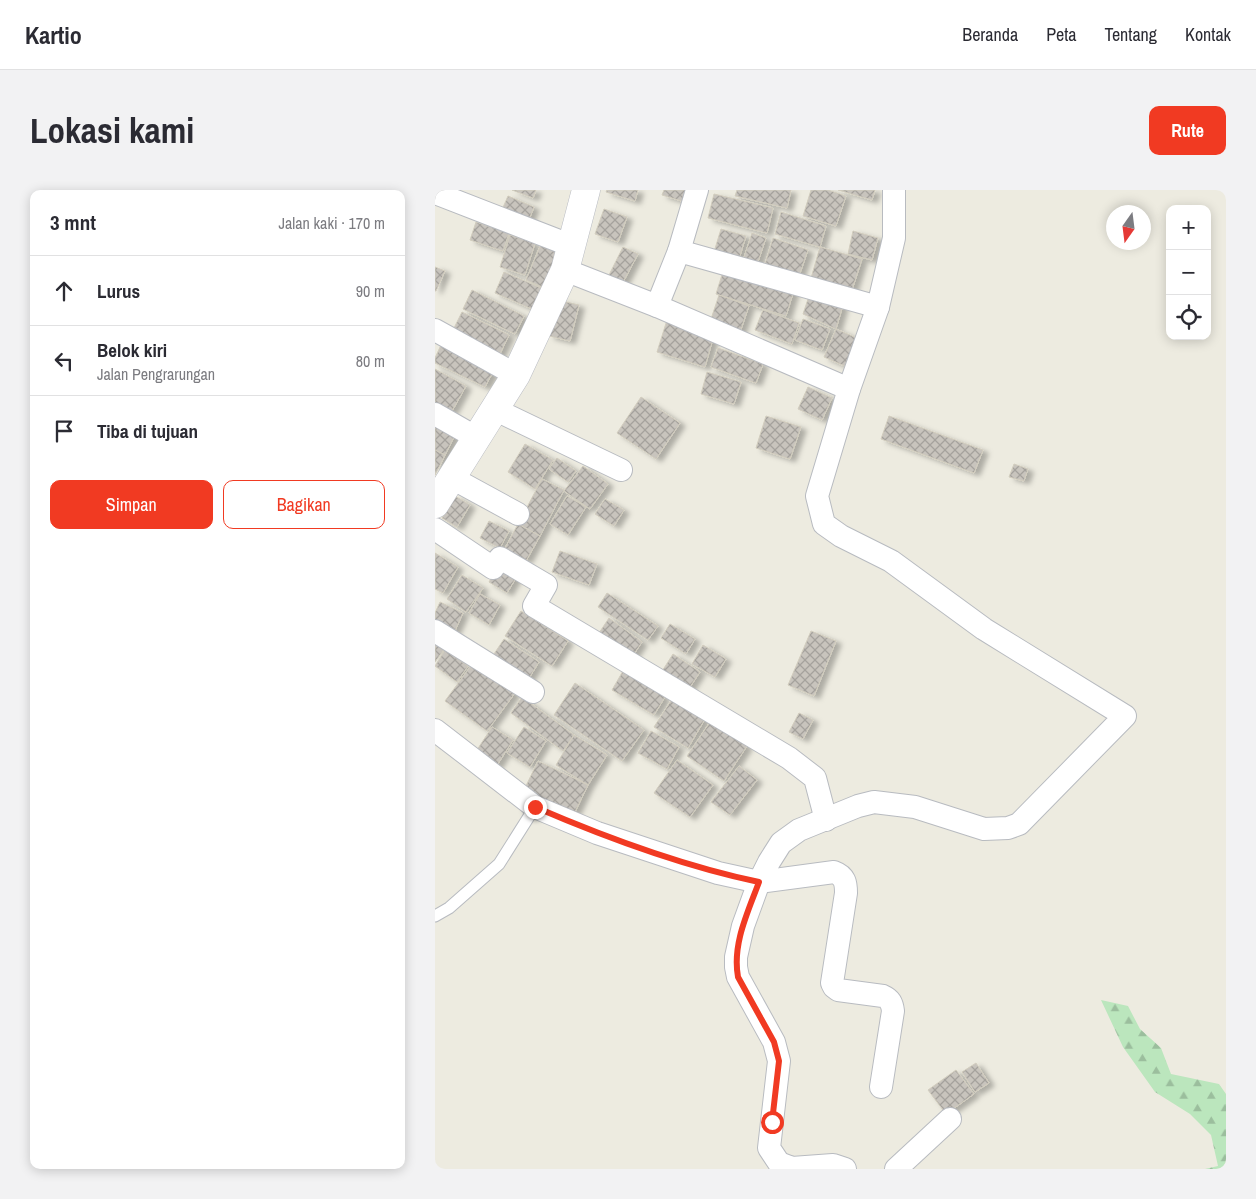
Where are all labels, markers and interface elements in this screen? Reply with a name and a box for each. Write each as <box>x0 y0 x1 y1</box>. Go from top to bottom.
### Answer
text: Kartio <box>25 19 82 51</box>
text: Beranda <box>962 22 1018 47</box>
text: Peta <box>1046 22 1077 47</box>
text: Tentang <box>1105 22 1157 47</box>
text: Kontak <box>1185 22 1231 47</box>
button: Rute <box>1149 106 1226 155</box>
text: Lokasi kami <box>30 107 194 154</box>
north arrow <box>1106 205 1151 250</box>
map controls <box>1166 205 1211 340</box>
button: + <box>1166 205 1211 250</box>
text: 3 mnt <box>50 208 96 237</box>
text: Jalan kaki · 170 m <box>279 212 385 234</box>
button: − <box>1166 250 1211 295</box>
icon: ahead <box>50 277 78 305</box>
text: Lurus <box>97 278 140 304</box>
text: 90 m <box>356 280 385 302</box>
button: locate <box>1166 295 1211 340</box>
text: Belok kiri <box>97 337 167 363</box>
icon: left <box>50 347 78 375</box>
text: 80 m <box>356 350 385 372</box>
text: Jalan Pengrarungan <box>97 363 215 385</box>
icon: arrive <box>50 417 78 445</box>
text: Tiba di tujuan <box>97 418 198 444</box>
button: Simpan <box>50 480 213 529</box>
button: Bagikan <box>223 480 385 529</box>
route end <box>524 796 547 819</box>
route start <box>761 1111 784 1134</box>

